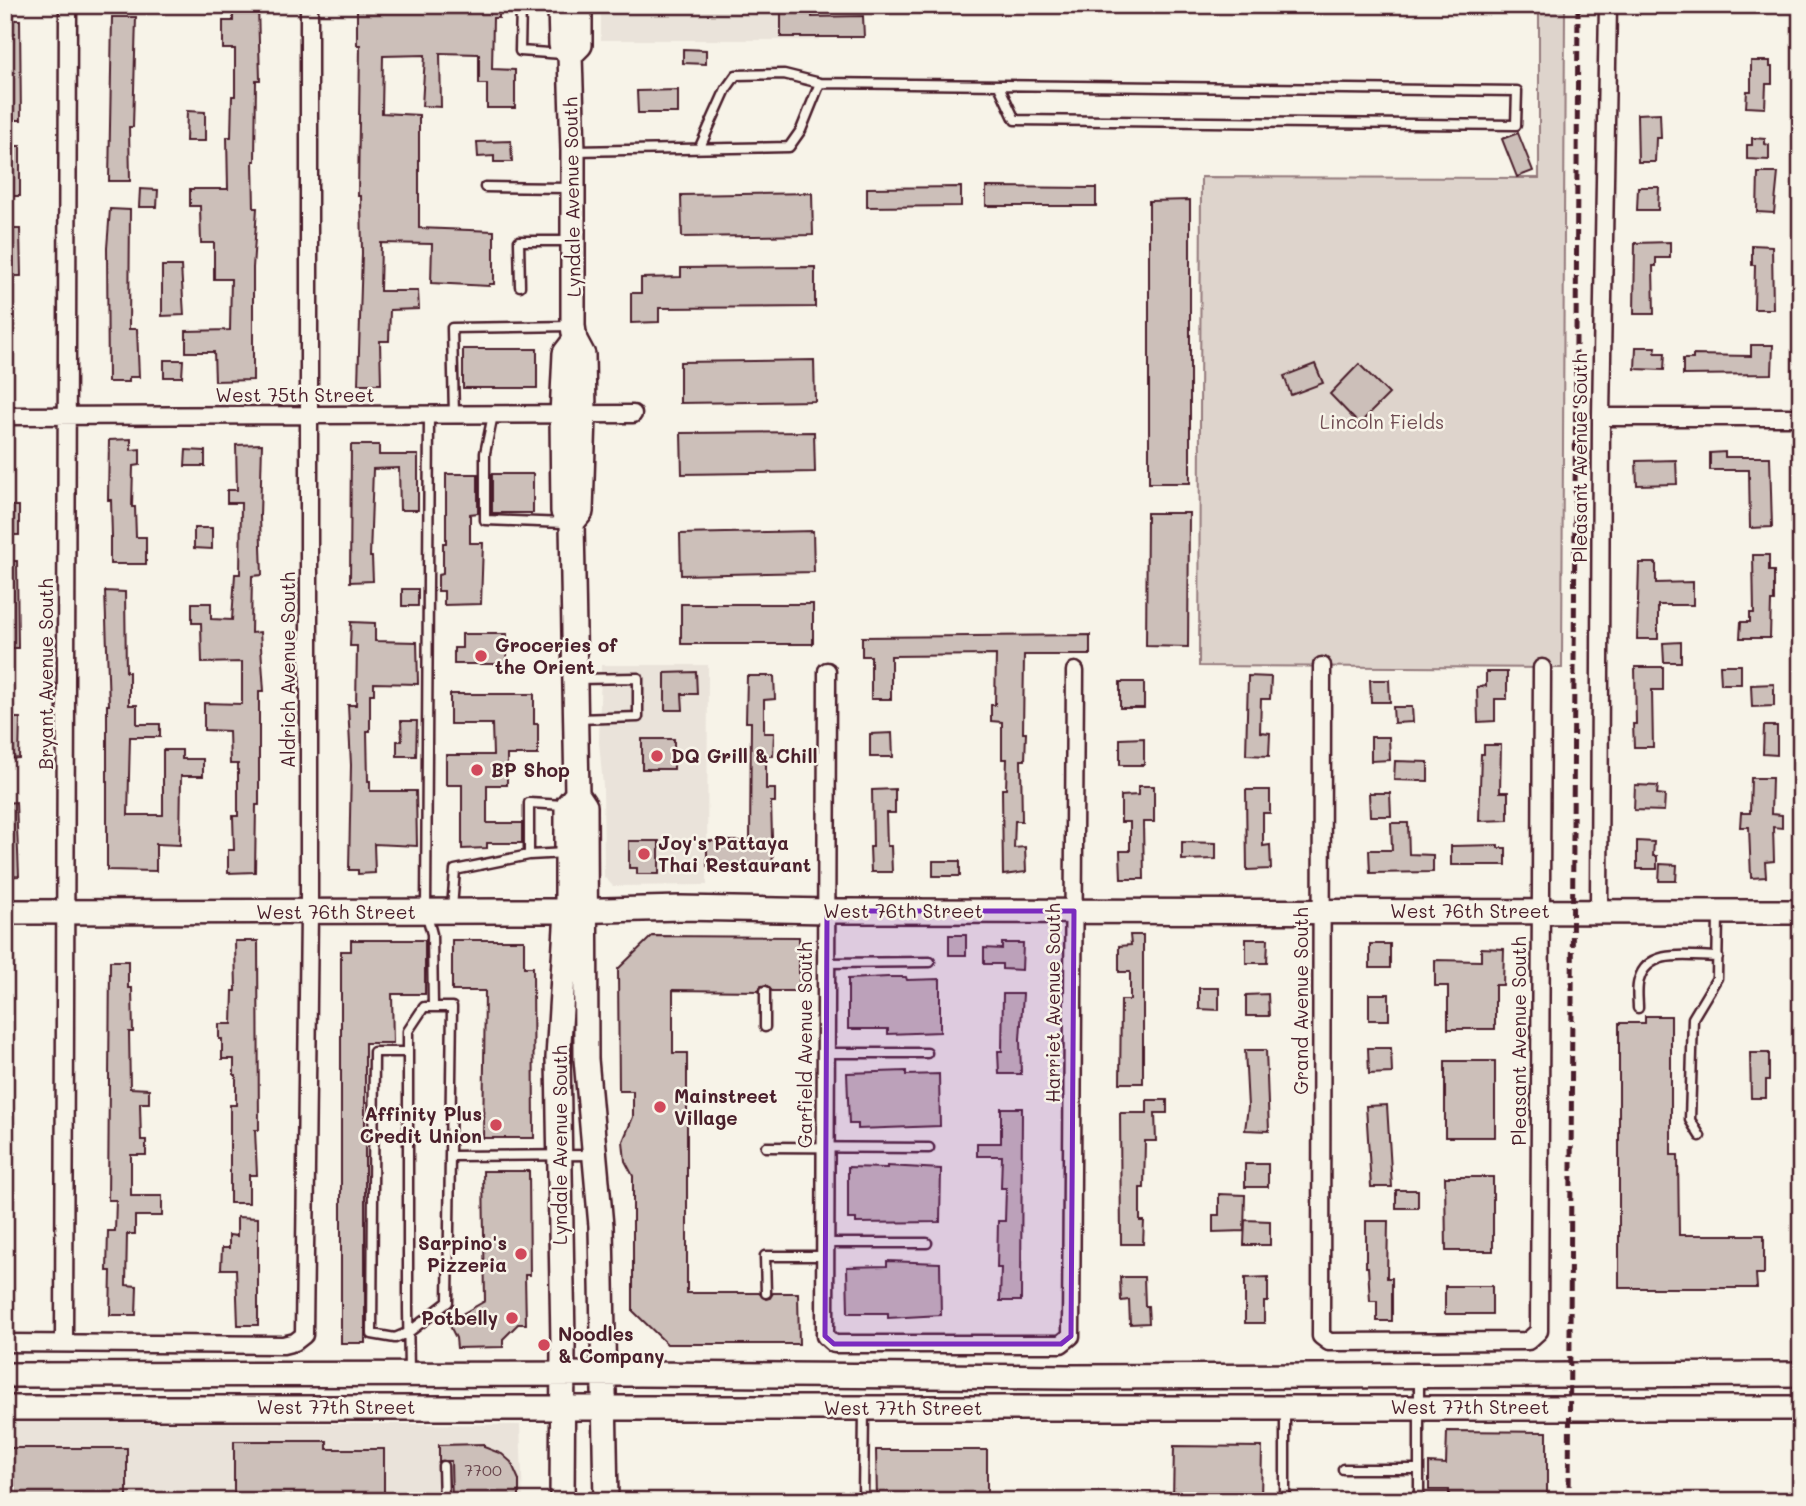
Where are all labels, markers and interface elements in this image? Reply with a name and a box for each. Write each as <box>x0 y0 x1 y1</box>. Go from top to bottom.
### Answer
street label: Lyndale Avenue South <box>557 97 586 297</box>
street label: Pleasant Avenue South <box>1567 353 1592 563</box>
street label: West 75th Street <box>215 382 375 407</box>
park label: Lincoln Fields <box>1320 409 1444 434</box>
street label: Aldrich Avenue South <box>275 572 300 768</box>
street label: Bryant Avenue South <box>33 578 58 770</box>
place label: Groceries of the Orient <box>495 632 618 679</box>
marker: Groceries of the Orient <box>473 648 489 664</box>
place label: DQ Grill & Chill <box>671 743 818 768</box>
marker: DQ Grill & Chill <box>649 748 665 764</box>
place label: BP Shop <box>491 757 570 782</box>
marker: BP Shop <box>469 762 485 778</box>
place label: Joy's Pattaya Thai Restaurant <box>658 830 811 877</box>
marker: Joy's Pattaya Thai Restaurant <box>636 846 652 862</box>
street label: West 76th Street <box>823 898 983 923</box>
street label: West 76th Street <box>1390 898 1550 923</box>
street label: West 76th Street <box>256 899 416 924</box>
street label: Harriet Avenue South <box>1040 903 1065 1103</box>
street label: Grand Avenue South <box>1288 907 1313 1095</box>
street label: Pleasant Avenue South <box>1506 936 1531 1146</box>
street label: Garfield Avenue South <box>792 942 817 1148</box>
street label: Lyndale Avenue South <box>547 1045 572 1245</box>
place label: Mainstreet Village <box>674 1083 777 1130</box>
marker: Mainstreet Village <box>652 1099 668 1115</box>
place label: Affinity Plus Credit Union <box>360 1101 482 1148</box>
marker: Affinity Plus Credit Union <box>488 1117 504 1133</box>
place label: Sarpino's Pizzeria <box>418 1230 507 1277</box>
marker: Sarpino's Pizzeria <box>513 1246 529 1262</box>
place label: Potbelly <box>421 1305 498 1330</box>
marker: Potbelly <box>504 1310 520 1326</box>
place label: Noodles & Company <box>558 1321 665 1368</box>
marker: Noodles & Company <box>536 1337 552 1353</box>
street label: West 77th Street <box>257 1394 415 1419</box>
street label: West 77th Street <box>1391 1394 1549 1419</box>
street label: West 77th Street <box>824 1395 982 1420</box>
house number: 7700 <box>464 1459 502 1480</box>

